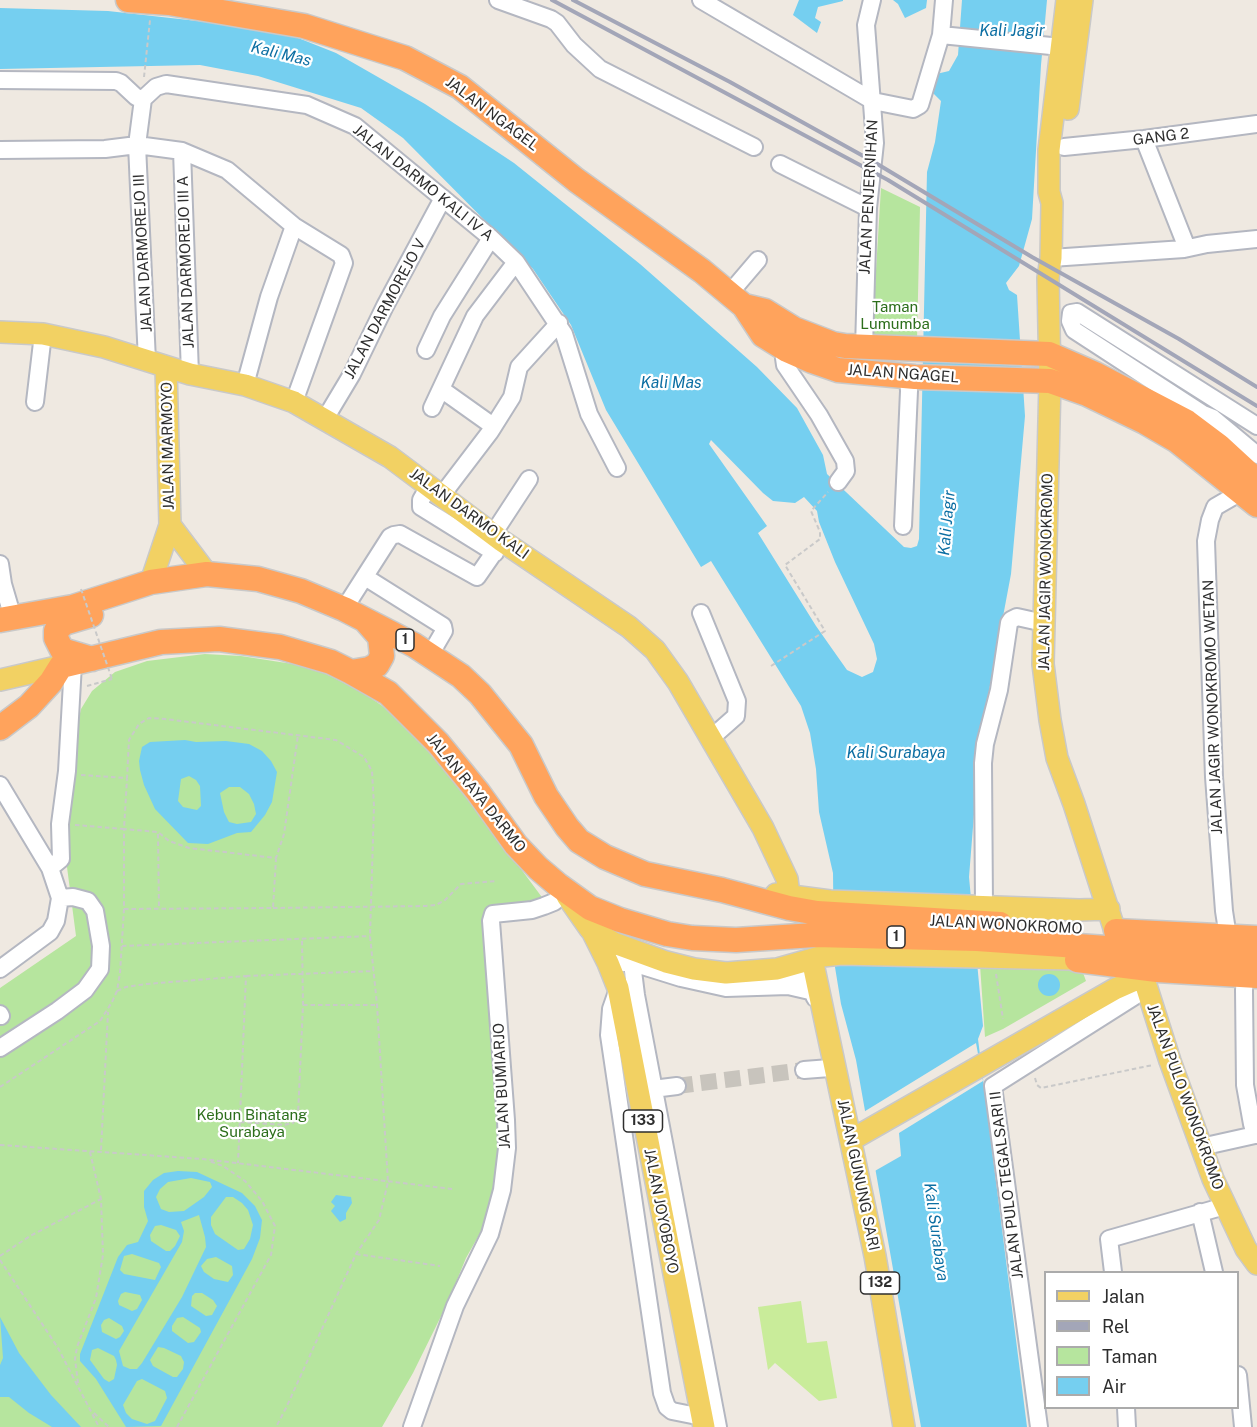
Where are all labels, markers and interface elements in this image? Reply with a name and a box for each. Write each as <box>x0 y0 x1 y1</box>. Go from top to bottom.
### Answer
water label: Kali Jagir <box>979 21 1045 41</box>
water label: Kali Mas <box>249 37 313 71</box>
street label: JALAN NGAGEL <box>442 73 542 155</box>
street label: JALAN PENJERNIHAN <box>856 119 882 275</box>
street label: JALAN DARMO KALI IV A <box>349 121 497 245</box>
street label: GANG 2 <box>1132 125 1190 149</box>
street label: JALAN DARMOREJO III <box>130 173 156 333</box>
street label: JALAN DARMOREJO III A <box>174 175 198 349</box>
street label: JALAN DARMOREJO V <box>340 236 430 382</box>
park label: Taman Lumumba <box>860 298 930 333</box>
street label: JALAN NGAGEL <box>847 361 959 387</box>
water label: Kali Mas <box>640 373 702 393</box>
street label: JALAN MARMOYO <box>158 382 178 510</box>
street label: JALAN DARMO KALI <box>406 465 532 563</box>
street label: JALAN JAGIR WONOKROMO <box>1035 473 1057 671</box>
water label: Kali Jagir <box>935 490 959 556</box>
street label: JALAN JAGIR WONOKROMO WETAN <box>1200 579 1226 835</box>
road number: 1 <box>396 629 414 651</box>
street label: JALAN RAYA DARMO <box>423 730 529 856</box>
water label: Kali Surabaya <box>846 743 946 763</box>
street label: JALAN WONOKROMO <box>929 912 1083 938</box>
road number: 1 <box>887 926 905 948</box>
street label: JALAN PULO WONOKROMO <box>1143 1002 1227 1192</box>
street label: JALAN BUMIARJO <box>490 1023 514 1149</box>
street label: JALAN PULO TEGALSARI II <box>987 1090 1027 1280</box>
street label: JALAN GUNUNG SARI <box>833 1098 883 1252</box>
park label: Kebun Binatang Surabaya <box>197 1106 307 1141</box>
road number: 133 <box>624 1110 662 1132</box>
street label: JALAN JOYOBOYO <box>640 1147 682 1275</box>
water label: Kali Surabaya <box>920 1182 952 1282</box>
legend <box>1044 1271 1239 1409</box>
road number: 132 <box>860 1272 900 1294</box>
text: Jalan <box>1102 1286 1145 1307</box>
text: Rel <box>1102 1316 1130 1337</box>
text: Taman <box>1102 1346 1157 1367</box>
text: Air <box>1102 1376 1126 1397</box>

